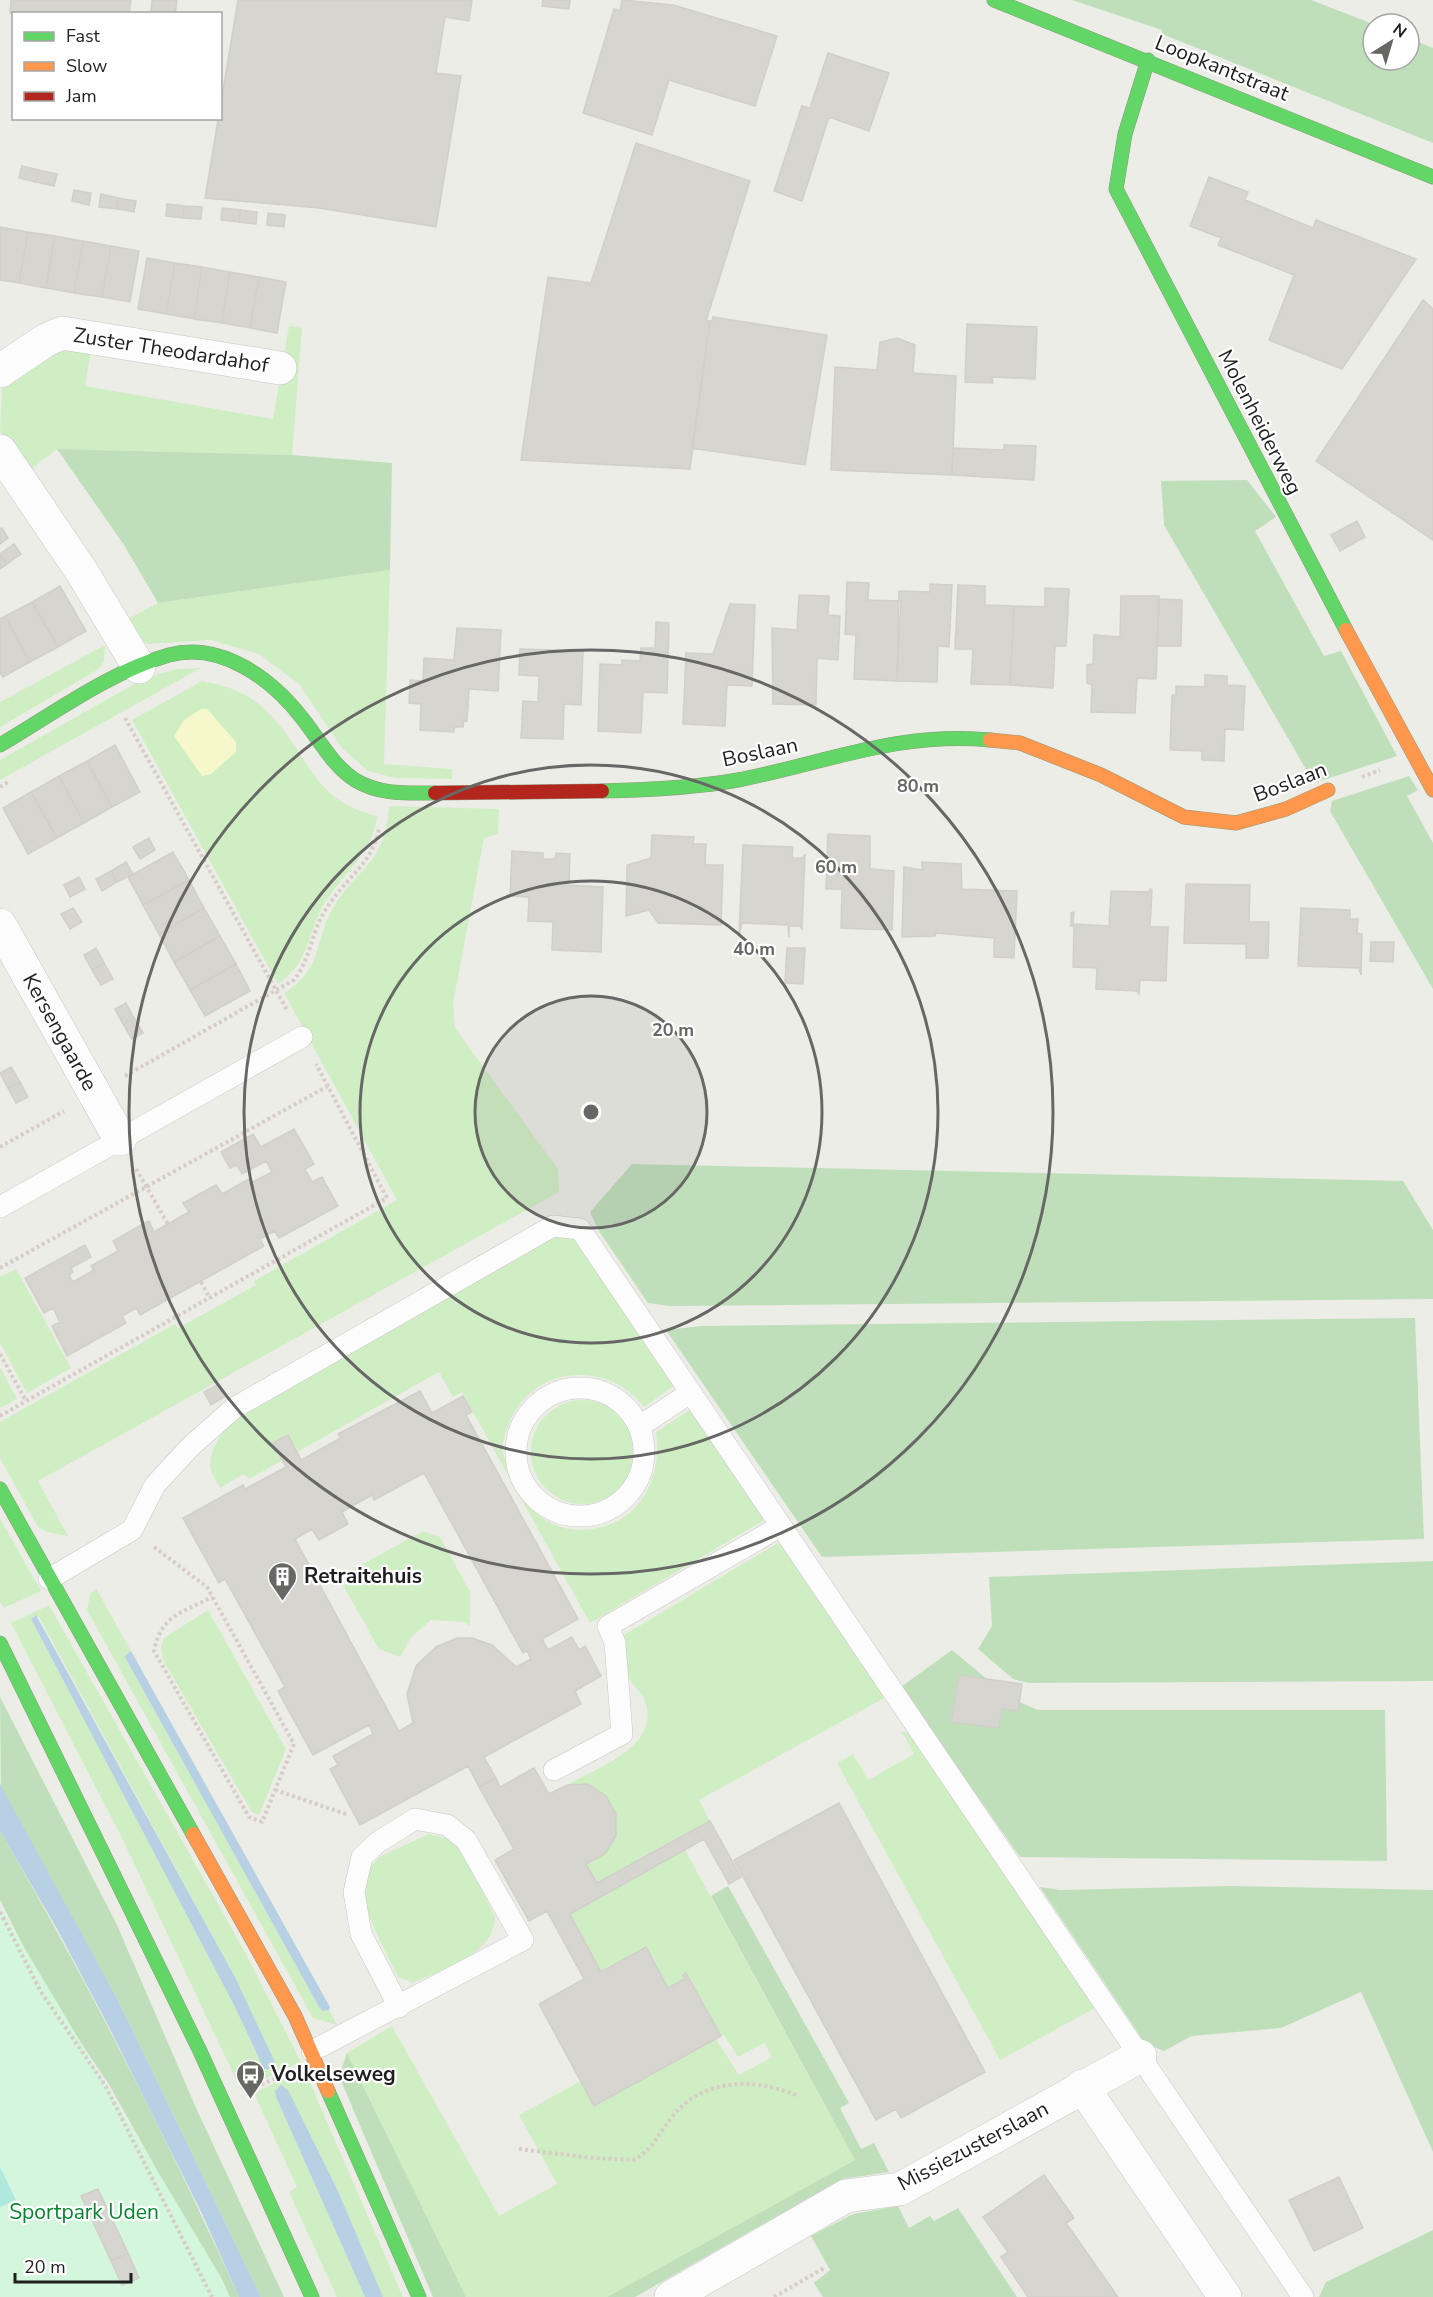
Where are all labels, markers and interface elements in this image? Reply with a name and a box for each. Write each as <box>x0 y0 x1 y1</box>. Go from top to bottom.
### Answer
legend <box>12 12 222 120</box>
north arrow <box>1361 12 1421 72</box>
text: N <box>1388 18 1411 43</box>
text: Fast <box>66 24 101 48</box>
street label: Loopkantstraat <box>1151 28 1294 108</box>
text: Slow <box>66 54 107 78</box>
text: Jam <box>65 84 97 108</box>
street label: Zuster Theodardahof <box>71 321 272 379</box>
street label: Molenheiderweg <box>1211 345 1309 499</box>
street label: Boslaan <box>720 730 800 774</box>
street label: Boslaan <box>1249 755 1331 809</box>
text: 80 m <box>897 774 939 798</box>
text: 60 m <box>815 855 857 879</box>
text: 40 m <box>733 937 775 961</box>
street label: Kersengaarde <box>16 968 104 1096</box>
text: 20 m <box>652 1018 694 1042</box>
centre of rings <box>581 1102 601 1122</box>
building icon: Retraitehuis <box>267 1560 299 1602</box>
place label: Retraitehuis <box>304 1562 422 1590</box>
bus stop icon: Volkelseweg <box>234 2058 266 2100</box>
place label: Volkelseweg <box>270 2060 396 2088</box>
street label: Missiezusterslaan <box>893 2094 1053 2198</box>
park label: Sportpark Uden <box>9 2198 159 2226</box>
scale bar <box>15 2246 130 2284</box>
text: 20 m <box>24 2255 66 2279</box>

